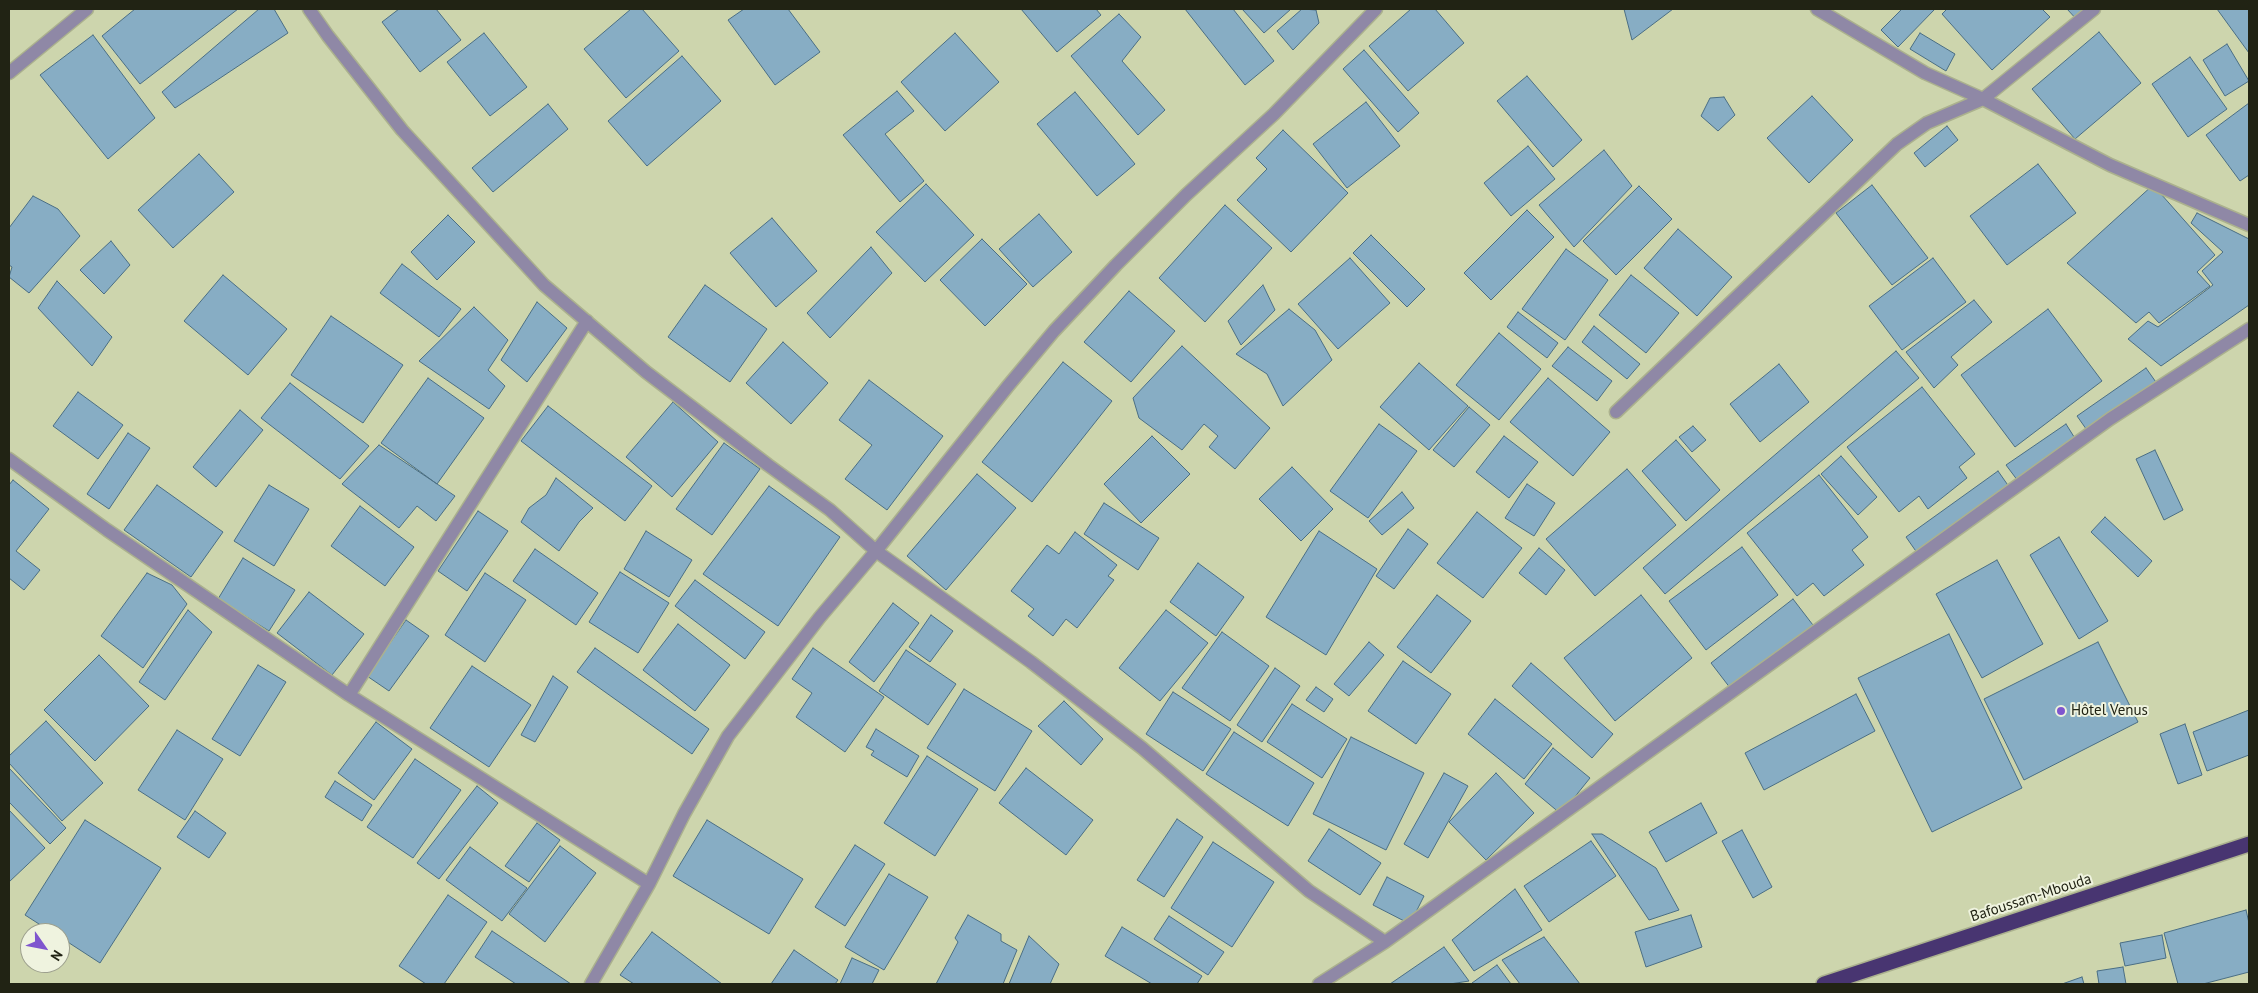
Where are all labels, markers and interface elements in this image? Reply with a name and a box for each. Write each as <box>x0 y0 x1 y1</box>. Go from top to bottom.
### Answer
place label: Hôtel Venus <box>2071 702 2148 720</box>
marker: Hôtel Venus <box>2055 705 2067 717</box>
street label: Bafoussam-Mbouda <box>1968 870 2094 926</box>
north arrow <box>20 923 70 973</box>
text: N <box>47 947 67 964</box>

